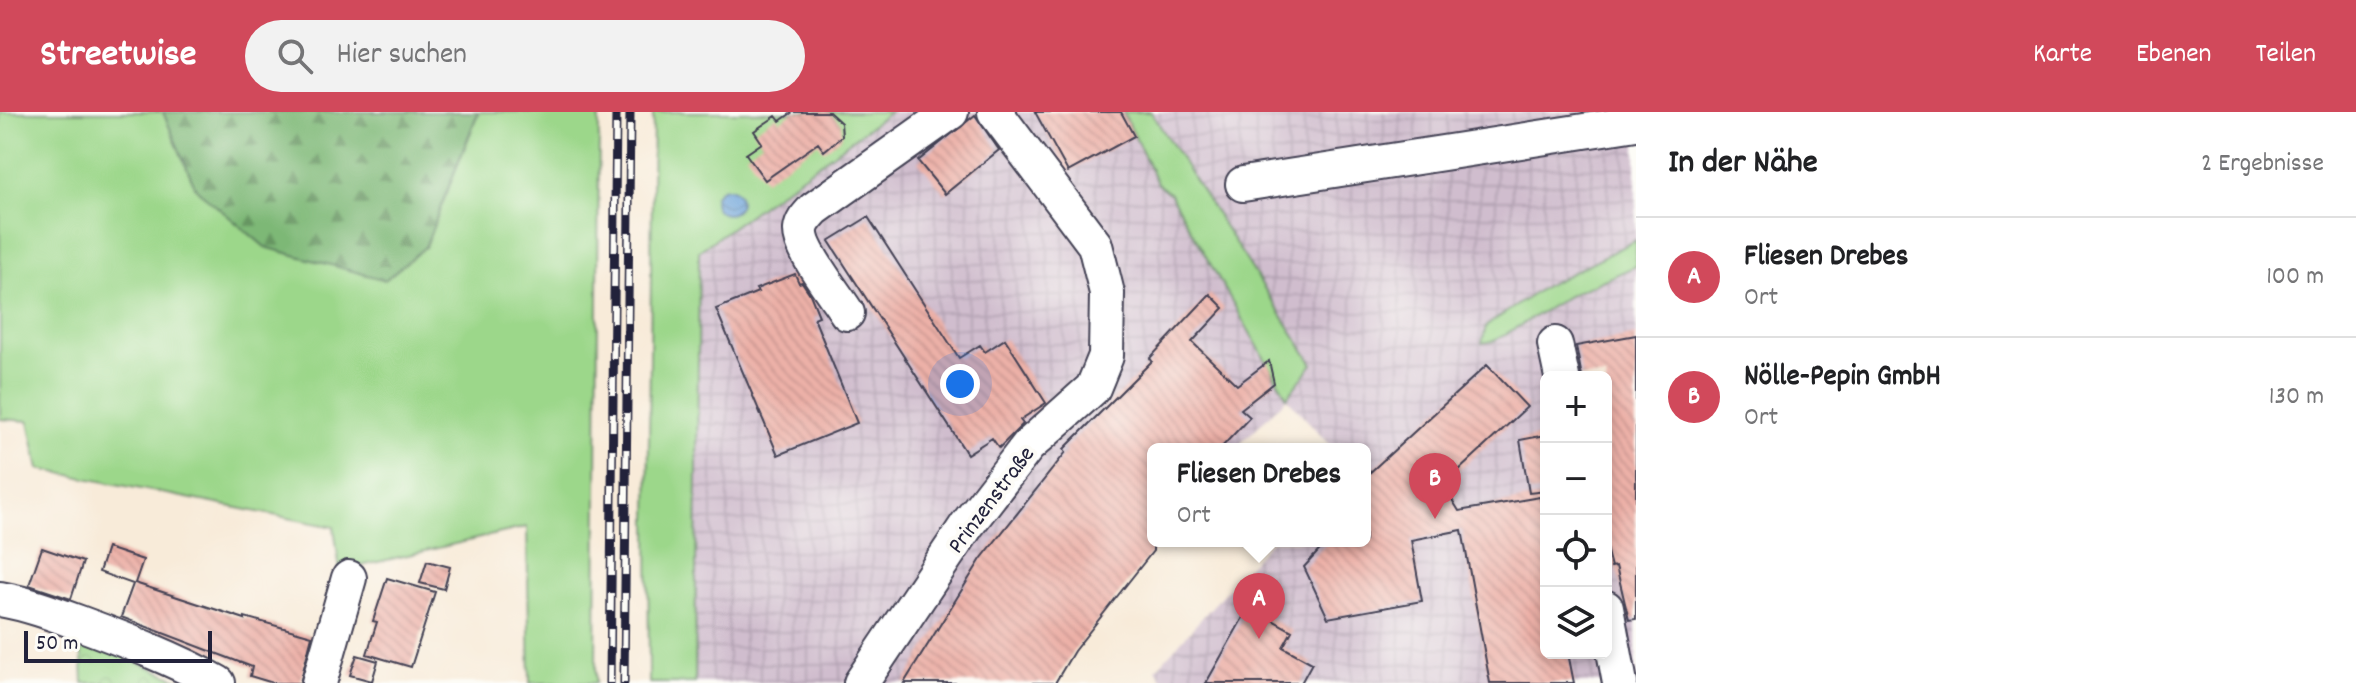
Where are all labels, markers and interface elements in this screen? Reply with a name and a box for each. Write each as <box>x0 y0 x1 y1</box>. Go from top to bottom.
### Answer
search box <box>245 20 805 92</box>
text: Streetwise <box>40 29 197 84</box>
icon: search <box>273 34 317 78</box>
text: Hier suchen <box>337 35 467 78</box>
text: Karte <box>2033 36 2092 76</box>
text: Ebenen <box>2136 36 2211 76</box>
text: Teilen <box>2255 36 2316 76</box>
text: In der Nähe <box>1668 140 1818 189</box>
text: 2 Ergebnisse <box>2201 146 2324 183</box>
text: Fliesen Drebes <box>1744 237 1908 280</box>
text: A <box>1687 259 1701 296</box>
text: 100 m <box>2266 259 2324 296</box>
text: Ort <box>1744 280 1778 317</box>
text: Nölle-Pepin GmbH <box>1744 357 1941 400</box>
your location <box>940 364 980 404</box>
map controls <box>1540 371 1612 659</box>
button: + <box>1540 371 1612 443</box>
text: B <box>1688 379 1700 416</box>
text: 130 m <box>2269 379 2324 416</box>
text: Ort <box>1744 400 1778 437</box>
street label: Prinzenstraße <box>941 440 1044 562</box>
popup <box>1147 443 1371 547</box>
button: − <box>1540 443 1612 515</box>
pin: B <box>1409 453 1461 519</box>
text: Fliesen Drebes <box>1177 455 1341 498</box>
text: Ort <box>1177 498 1211 535</box>
button: locate <box>1540 515 1612 587</box>
pin: A <box>1233 573 1285 639</box>
button: layers <box>1540 587 1612 659</box>
scale bar <box>24 627 212 663</box>
text: 50 m <box>36 629 78 660</box>

